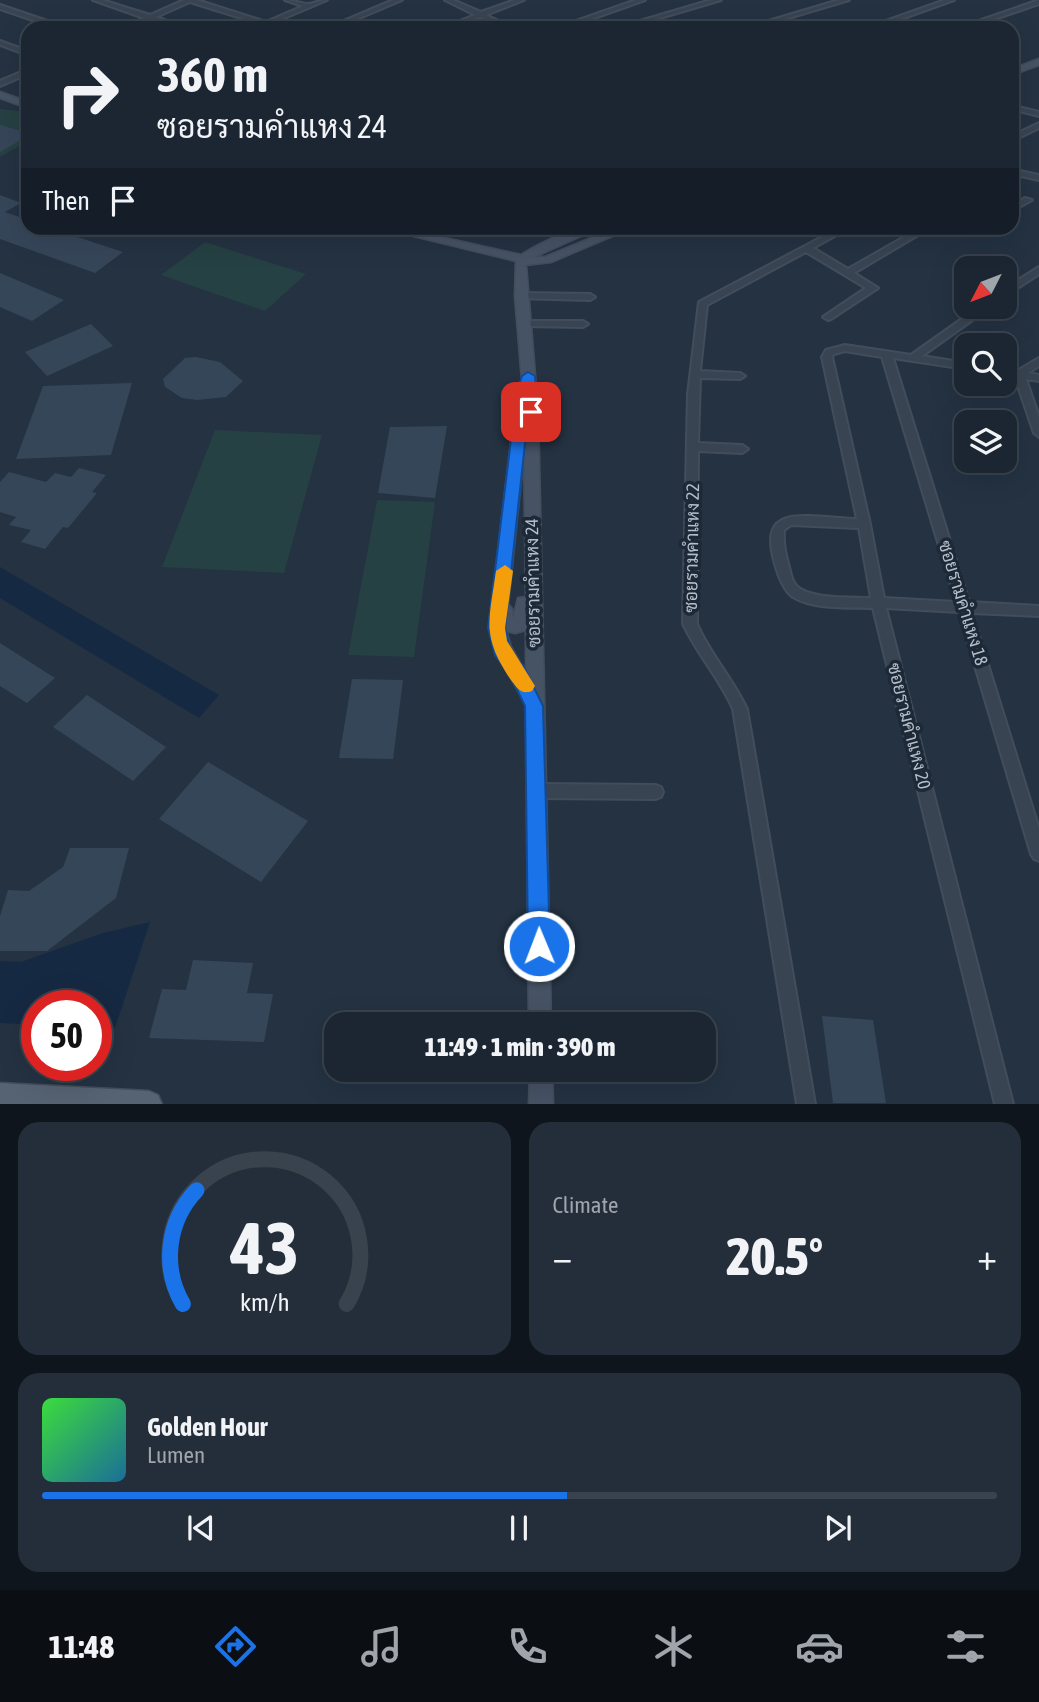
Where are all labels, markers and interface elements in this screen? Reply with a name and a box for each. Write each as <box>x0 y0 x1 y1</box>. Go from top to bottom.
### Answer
text: 360 m <box>157 46 268 102</box>
icon: right <box>42 49 133 140</box>
text: ซอยรามคำแหง 24 <box>157 108 387 145</box>
icon: arrive <box>104 182 142 220</box>
text: Then <box>42 186 90 216</box>
north arrow <box>954 256 1017 318</box>
map controls <box>954 256 1017 473</box>
button: search <box>954 333 1017 396</box>
pin <box>501 382 561 442</box>
icon: arrive <box>512 393 550 431</box>
button: layers <box>954 410 1017 473</box>
street label: ซอยรามคำแหง 22 <box>680 483 703 613</box>
street label: ซอยรามคำแหง 24 <box>521 518 544 648</box>
street label: ซอยรามคำแหง 18 <box>935 538 992 668</box>
street label: ซอยรามคำแหง 20 <box>884 661 935 791</box>
position arrow <box>502 909 576 983</box>
speed limit sign: 50 <box>21 990 112 1081</box>
text: 11:49 · 1 min · 390 m <box>425 1032 615 1062</box>
text: Climate <box>553 1192 618 1218</box>
text: 43 <box>229 1207 298 1290</box>
text: 20.5° <box>726 1226 823 1286</box>
text: − <box>553 1235 572 1278</box>
text: + <box>977 1235 997 1278</box>
text: km/h <box>239 1288 289 1316</box>
text: Golden Hour <box>147 1412 267 1442</box>
text: Lumen <box>147 1442 205 1468</box>
icon: previous <box>182 1509 220 1547</box>
icon: pause <box>500 1509 538 1547</box>
icon: next <box>819 1509 857 1547</box>
icon: directions <box>211 1622 260 1671</box>
icon: music <box>357 1622 406 1671</box>
icon: phone <box>503 1622 552 1671</box>
icon: climate <box>649 1622 698 1671</box>
icon: car <box>795 1622 844 1671</box>
icon: filters <box>941 1622 990 1671</box>
text: 11:48 <box>49 1628 114 1665</box>

